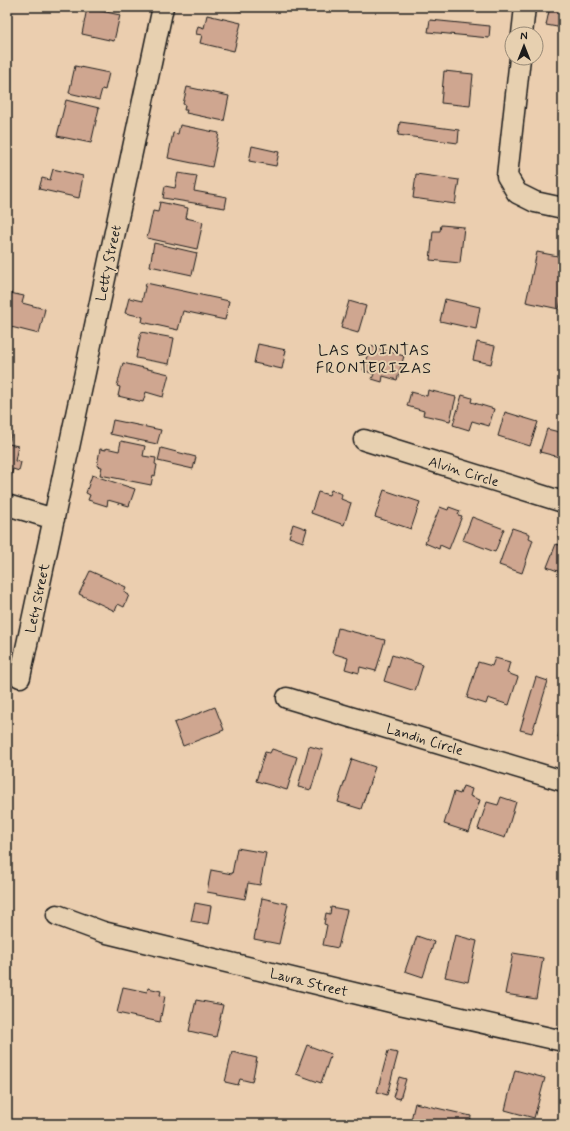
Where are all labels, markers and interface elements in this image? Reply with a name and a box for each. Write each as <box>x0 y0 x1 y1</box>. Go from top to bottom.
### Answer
north arrow <box>504 26 544 66</box>
text: N <box>520 30 528 44</box>
street label: Letty Street <box>92 223 126 303</box>
district label: LAS QUINTAS FRONTERIZAS <box>316 340 432 379</box>
street label: Alvin Circle <box>426 453 501 491</box>
street label: Lety Street <box>22 561 54 635</box>
street label: Landin Circle <box>384 720 465 760</box>
street label: Laura Street <box>268 965 350 1001</box>

